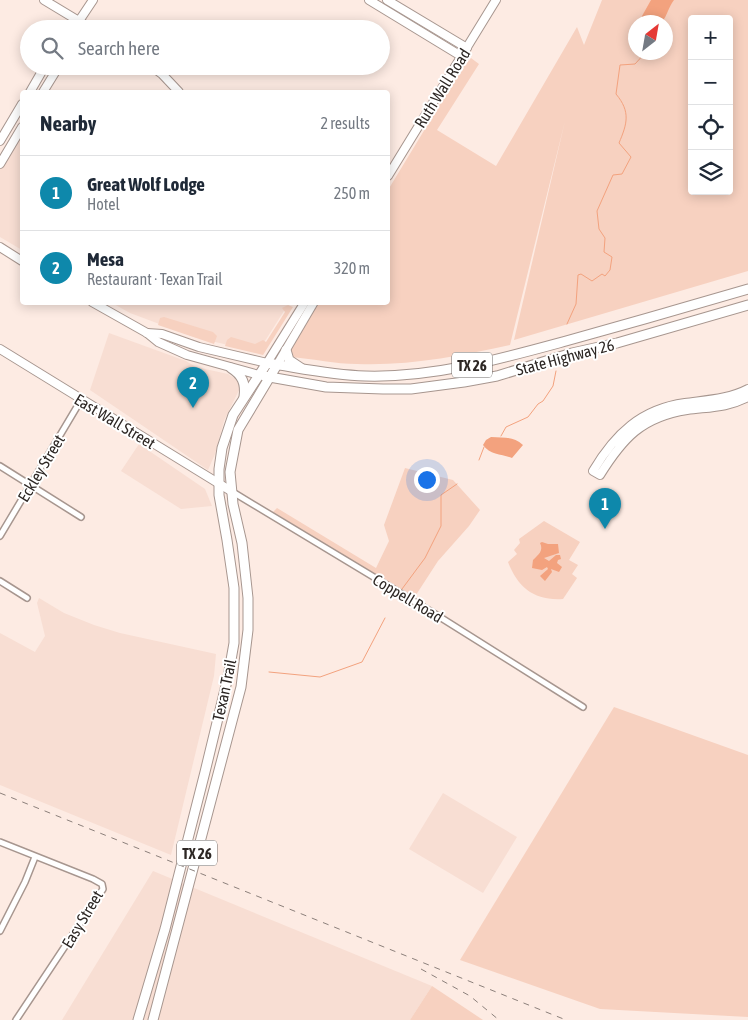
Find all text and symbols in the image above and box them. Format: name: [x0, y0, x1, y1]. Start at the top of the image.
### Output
north arrow: [628, 15, 673, 60]
map controls: [688, 15, 733, 195]
button: +: [688, 15, 733, 60]
search box: [20, 20, 390, 75]
icon: search: [38, 34, 66, 62]
text: Search here: [78, 37, 160, 59]
street label: Ruth Wall Road: [411, 45, 473, 131]
button: −: [688, 60, 733, 105]
button: locate: [688, 105, 733, 150]
text: Nearby: [40, 111, 96, 135]
text: 2 results: [320, 114, 370, 132]
button: layers: [688, 150, 733, 195]
text: Great Wolf Lodge: [87, 173, 205, 195]
text: 1: [52, 184, 60, 202]
text: 250 m: [334, 184, 370, 202]
text: Hotel: [87, 195, 120, 213]
text: Mesa: [87, 248, 124, 270]
text: 2: [52, 259, 60, 277]
text: 320 m: [334, 259, 370, 277]
text: Restaurant · Texan Trail: [87, 270, 223, 288]
street label: State Highway 26: [514, 335, 616, 380]
road number: TX 26: [452, 352, 492, 378]
pin: 2: [177, 367, 209, 408]
street label: East Wall Street: [71, 390, 159, 452]
street label: Eckley Street: [14, 431, 69, 505]
your location: [414, 467, 440, 493]
pin: 1: [589, 488, 621, 529]
street label: Coppell Road: [369, 570, 446, 627]
street label: Texan Trail: [209, 657, 239, 723]
road number: TX 26: [177, 840, 217, 866]
street label: Easy Street: [58, 887, 107, 951]

